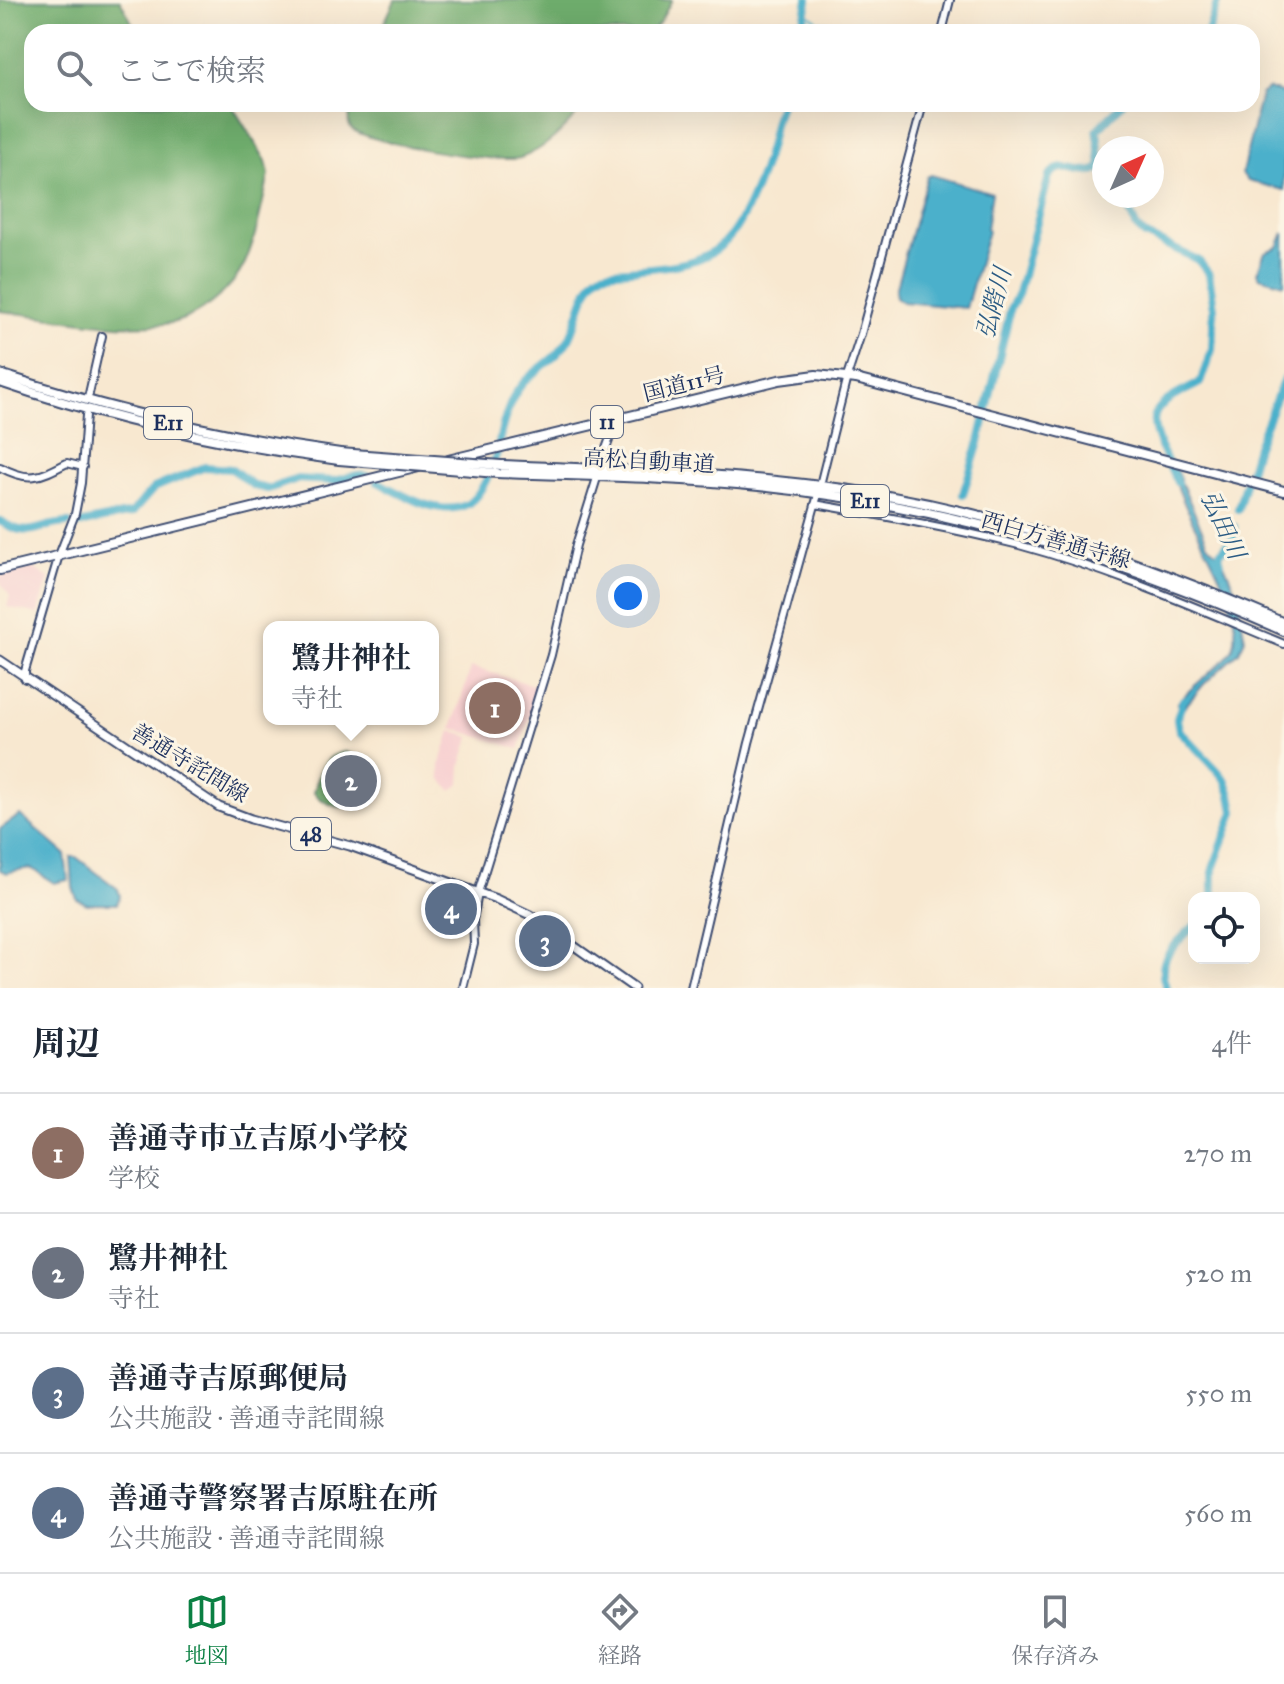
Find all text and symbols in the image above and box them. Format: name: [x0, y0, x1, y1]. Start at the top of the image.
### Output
search box: [24, 24, 1260, 112]
icon: search: [52, 46, 96, 90]
text: ここで検索: [116, 53, 266, 89]
north arrow: [1092, 136, 1164, 208]
water label: 弘階川: [970, 261, 1019, 342]
street label: 国道11号: [640, 361, 728, 407]
road number: 11: [591, 406, 623, 438]
road number: E11: [144, 407, 192, 439]
street label: 高松自動車道: [582, 444, 716, 478]
road number: E11: [841, 485, 889, 517]
water label: 弘田川: [1194, 486, 1253, 567]
street label: 西白方善通寺線: [978, 506, 1134, 574]
your location: [608, 576, 648, 616]
popup: [263, 621, 439, 725]
text: 鷺井神社: [291, 640, 411, 676]
pin: 1: [469, 678, 521, 738]
text: 寺社: [291, 682, 343, 714]
street label: 善通寺詫間線: [126, 717, 254, 809]
pin: 2: [325, 751, 377, 811]
road number: 48: [291, 818, 331, 850]
pin: 4: [425, 879, 477, 939]
map controls: [1188, 892, 1260, 964]
button: locate: [1188, 892, 1260, 964]
pin: 3: [519, 911, 571, 971]
text: 周辺: [32, 1023, 100, 1064]
text: 4件: [1212, 1027, 1252, 1059]
text: 善通寺市立吉原小学校: [108, 1120, 408, 1156]
text: 1: [53, 1137, 63, 1169]
text: 270 m: [1183, 1137, 1252, 1169]
text: 学校: [108, 1162, 160, 1194]
text: 鷺井神社: [108, 1240, 228, 1276]
text: 2: [52, 1257, 64, 1289]
text: 520 m: [1185, 1257, 1252, 1289]
text: 寺社: [108, 1282, 160, 1314]
text: 善通寺吉原郵便局: [108, 1360, 348, 1396]
text: 3: [53, 1377, 63, 1409]
text: 550 m: [1185, 1377, 1252, 1409]
text: 公共施設 · 善通寺詫間線: [108, 1402, 385, 1434]
text: 善通寺警察署吉原駐在所: [108, 1480, 438, 1516]
text: 4: [51, 1497, 65, 1529]
text: 560 m: [1184, 1497, 1252, 1529]
text: 公共施設 · 善通寺詫間線: [108, 1522, 385, 1554]
tab: 地図: [185, 1590, 229, 1669]
tab: 経路: [598, 1590, 642, 1669]
tab: 保存済み: [1011, 1590, 1099, 1669]

